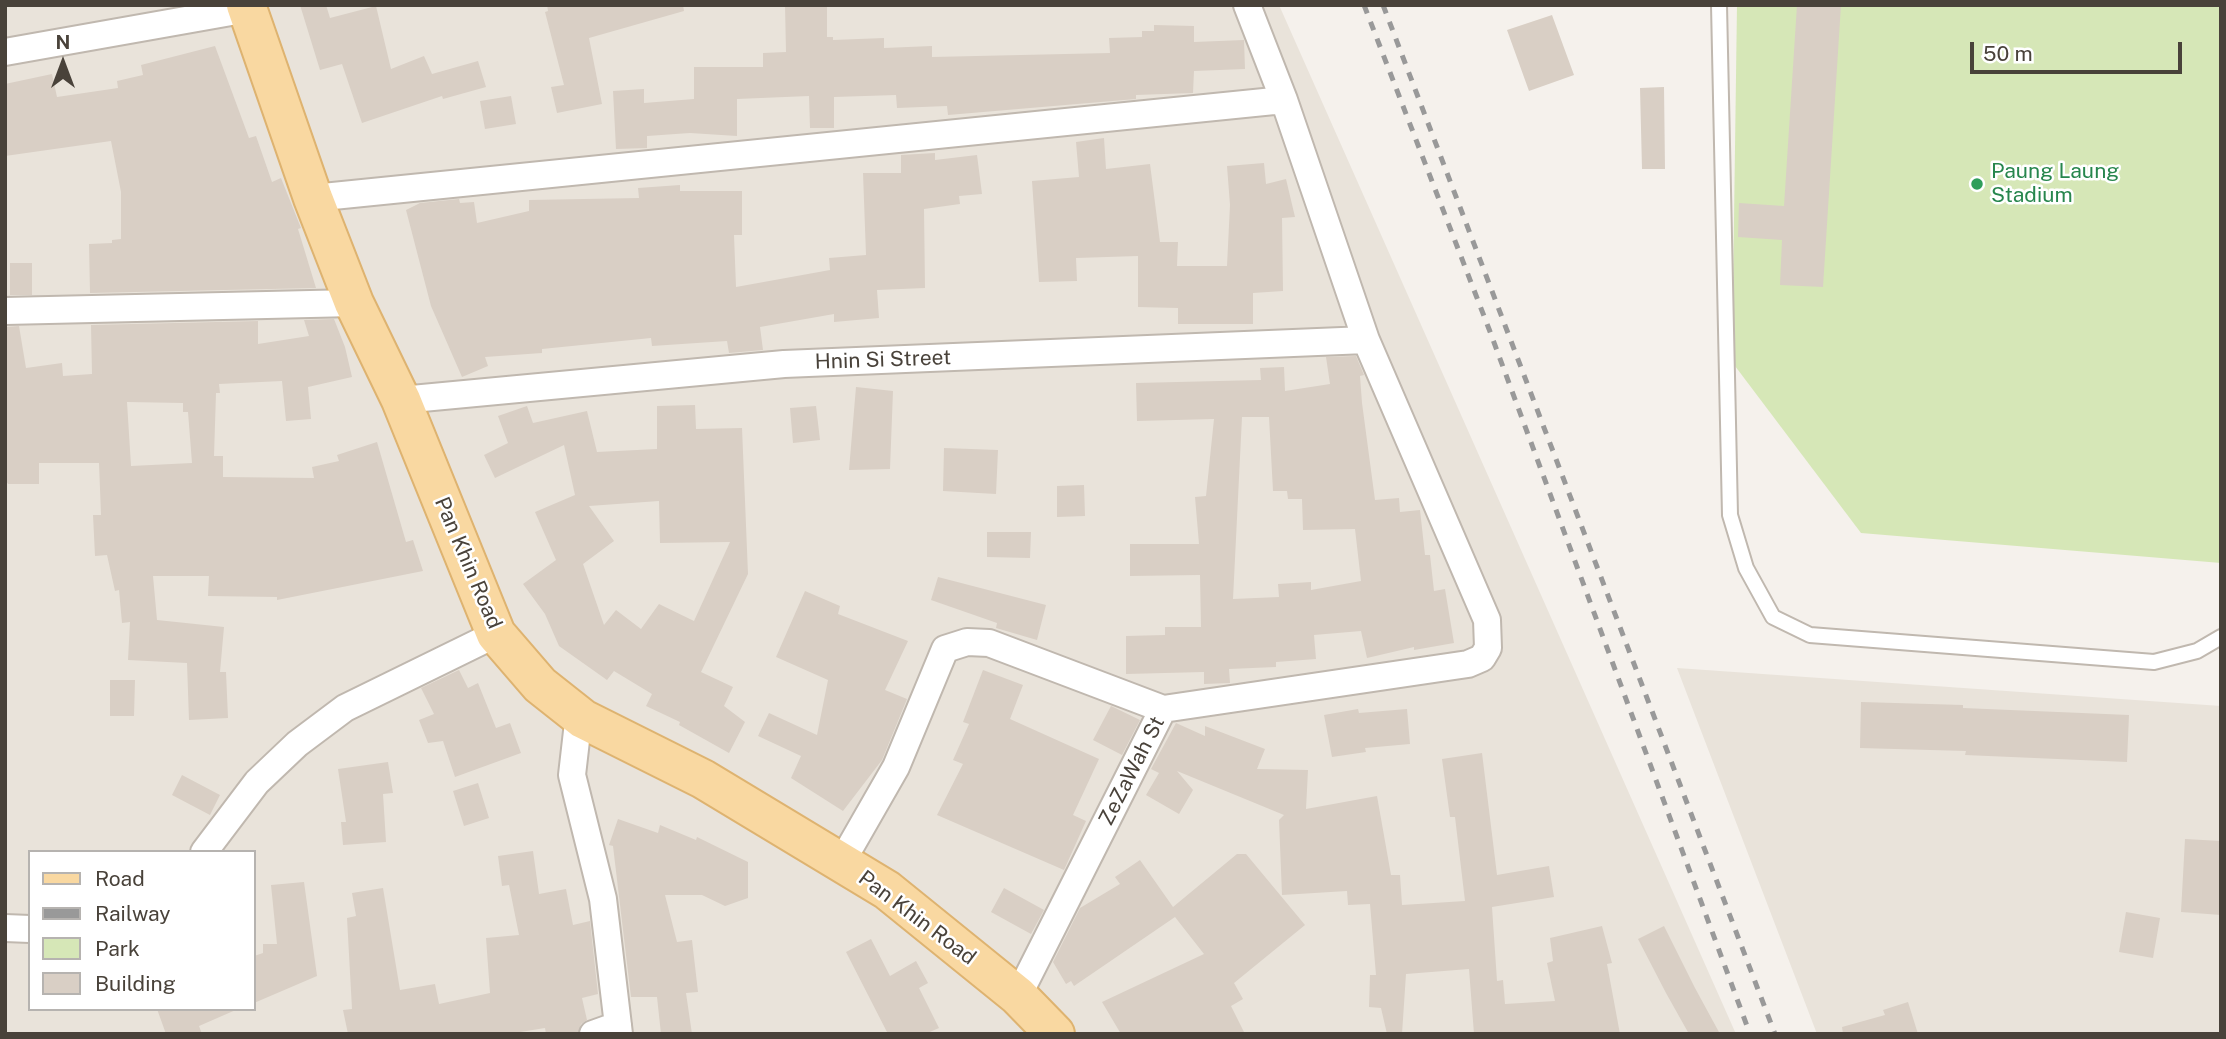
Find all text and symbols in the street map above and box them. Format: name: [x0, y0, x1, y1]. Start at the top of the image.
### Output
north arrow: [28, 28, 98, 98]
scale bar: [1974, 28, 2186, 72]
text: N: [56, 31, 70, 53]
text: 50 m: [1983, 41, 2033, 66]
place label: Paung Laung Stadium: [1991, 159, 2119, 209]
marker: Paung Laung Stadium: [1969, 176, 1985, 192]
street label: Hnin Si Street: [814, 345, 952, 375]
street label: Pan Khin Road: [429, 493, 507, 633]
street label: ZeZaWah St: [1094, 712, 1170, 830]
legend: [28, 850, 256, 1011]
text: Road: [95, 866, 145, 891]
street label: Pan Khin Road: [853, 866, 981, 970]
text: Railway: [95, 901, 171, 926]
text: Park: [95, 936, 140, 961]
text: Building: [95, 971, 176, 996]

